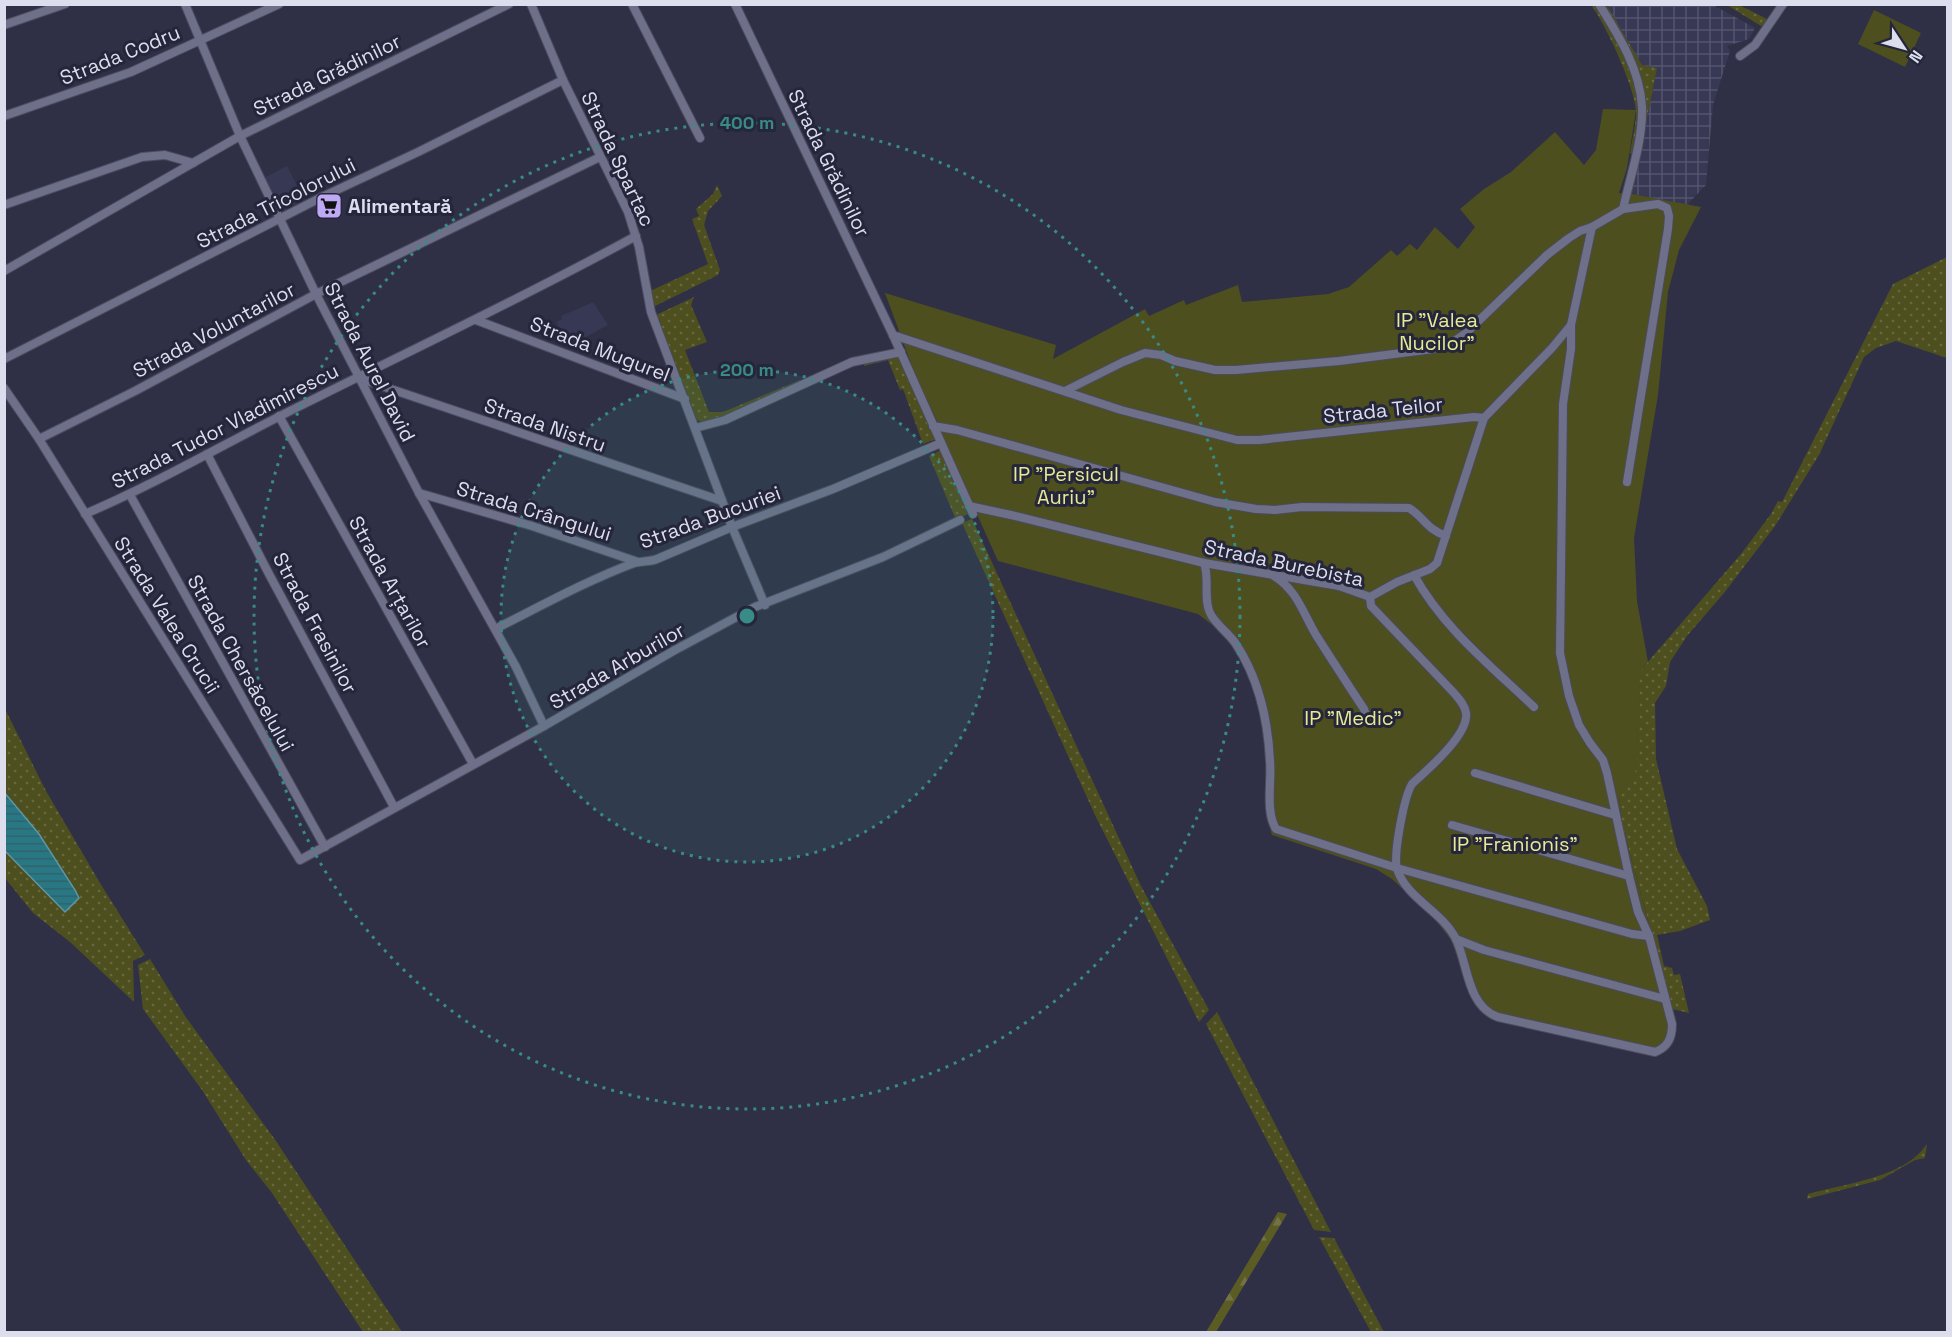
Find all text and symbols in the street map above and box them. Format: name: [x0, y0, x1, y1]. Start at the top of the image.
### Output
north arrow: [1874, 18, 1934, 78]
street label: Strada Codru: [56, 19, 184, 91]
street label: Strada Grădinilor: [249, 28, 405, 122]
text: N: [1904, 46, 1927, 67]
street label: Strada Grădinilor: [782, 85, 876, 241]
street label: Strada Spartac: [575, 87, 661, 231]
text: 400 m: [720, 111, 774, 134]
street label: Strada Tricolorului: [192, 152, 360, 254]
supermarket icon: Alimentară: [314, 191, 344, 221]
place label: Alimentară: [348, 193, 452, 219]
street label: Strada Voluntarilor: [128, 276, 300, 384]
street label: Strada Aurel David: [319, 278, 421, 446]
park label: IP "Valea Nucilor": [1396, 307, 1478, 356]
street label: Strada Mugurel: [526, 310, 674, 388]
street label: Strada Tudor Vladimirescu: [107, 357, 343, 495]
text: 200 m: [720, 358, 774, 381]
street label: Strada Teilor: [1322, 391, 1444, 429]
street label: Strada Nistru: [481, 392, 609, 458]
park label: IP "Persicul Auriu": [1013, 461, 1119, 510]
street label: Strada Crângului: [454, 475, 614, 547]
street label: Strada Bucuriei: [636, 479, 784, 555]
street label: Strada Arțarilor: [343, 511, 437, 653]
street label: Strada Valea Crucii: [108, 532, 226, 698]
street label: Strada Burebista: [1202, 533, 1366, 593]
street label: Strada Frasinilor: [267, 548, 363, 698]
street label: Strada Chersăcelului: [182, 570, 300, 756]
centre of rings: [737, 606, 757, 626]
street label: Strada Arburilor: [545, 617, 689, 715]
park label: IP "Medic": [1304, 705, 1402, 731]
park label: IP "Franionis": [1452, 831, 1578, 857]

